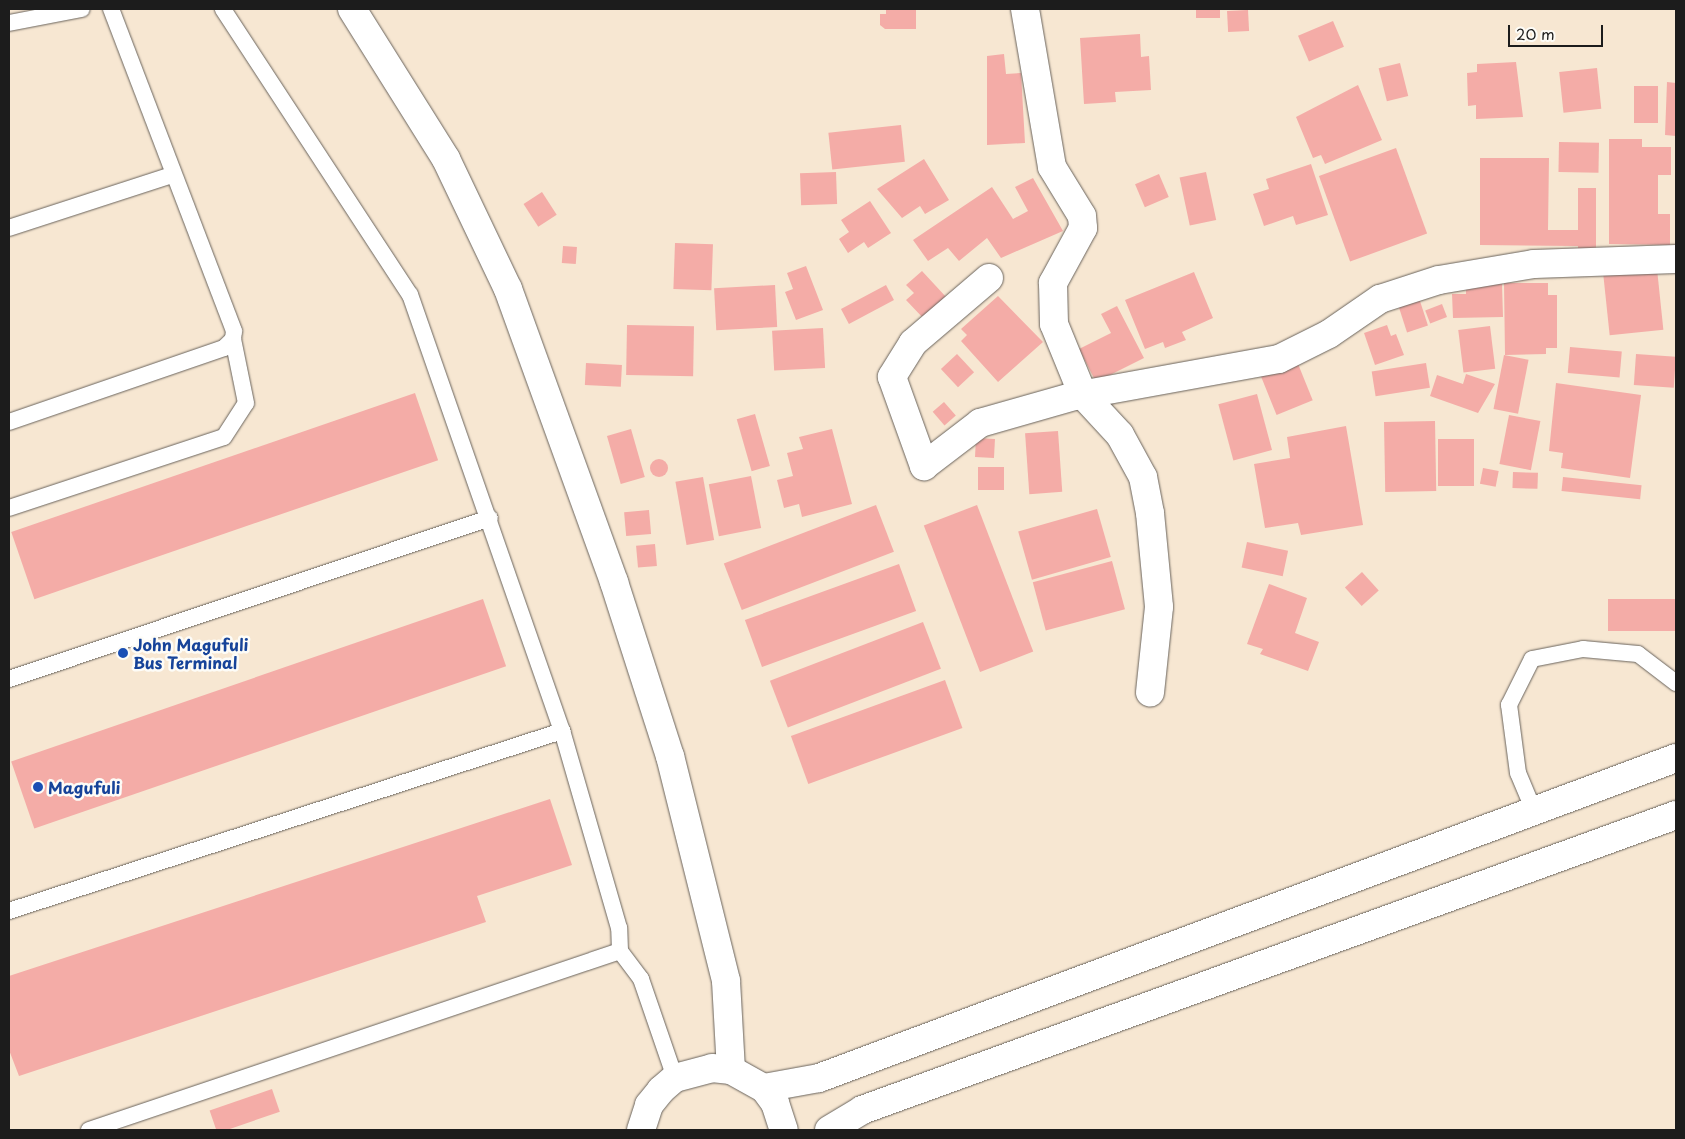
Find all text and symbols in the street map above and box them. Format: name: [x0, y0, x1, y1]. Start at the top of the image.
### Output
scale bar: [1510, 15, 1605, 47]
text: 20 m: [1516, 22, 1555, 45]
place label: John Magufuli Bus Terminal: [133, 634, 249, 672]
marker: John Magufuli Bus Terminal: [117, 647, 129, 659]
place label: Magufuli: [48, 777, 120, 797]
marker: Magufuli: [32, 781, 44, 793]

